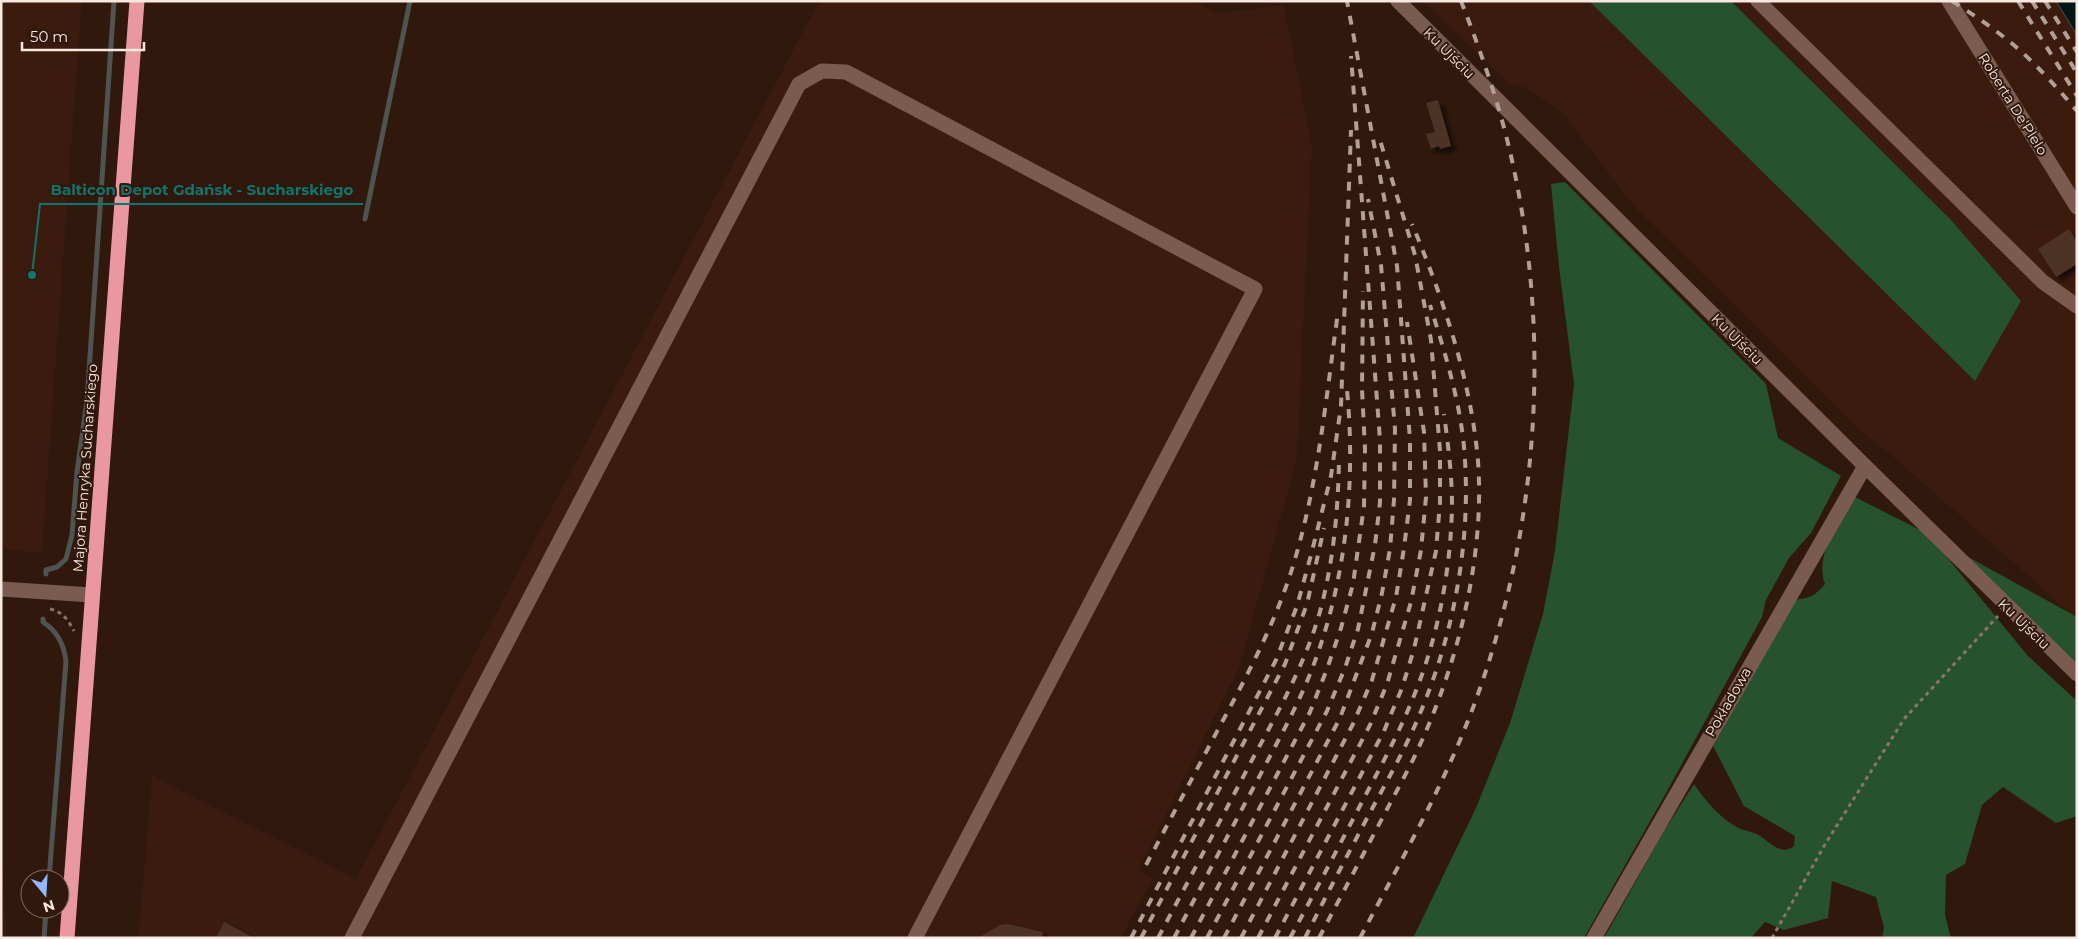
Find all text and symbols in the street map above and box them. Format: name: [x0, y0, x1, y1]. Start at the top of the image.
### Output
scale bar: [22, 20, 145, 52]
street label: Ku Ujściu: [1420, 24, 1478, 82]
text: 50 m: [30, 27, 68, 46]
street label: Roberta De'Plelo: [1974, 49, 2052, 159]
callout: Balticon Depot Gdańsk - Sucharskiego: [40, 174, 363, 204]
text: Balticon Depot Gdańsk - Sucharskiego: [51, 180, 354, 199]
street label: Ku Ujściu: [1708, 310, 1766, 368]
street label: Majora Henryka Sucharskiego: [69, 363, 101, 573]
street label: Ku Ujściu: [1994, 595, 2054, 653]
street label: Pokładowa: [1701, 664, 1755, 740]
north arrow: [20, 869, 70, 919]
text: N: [41, 896, 57, 917]

